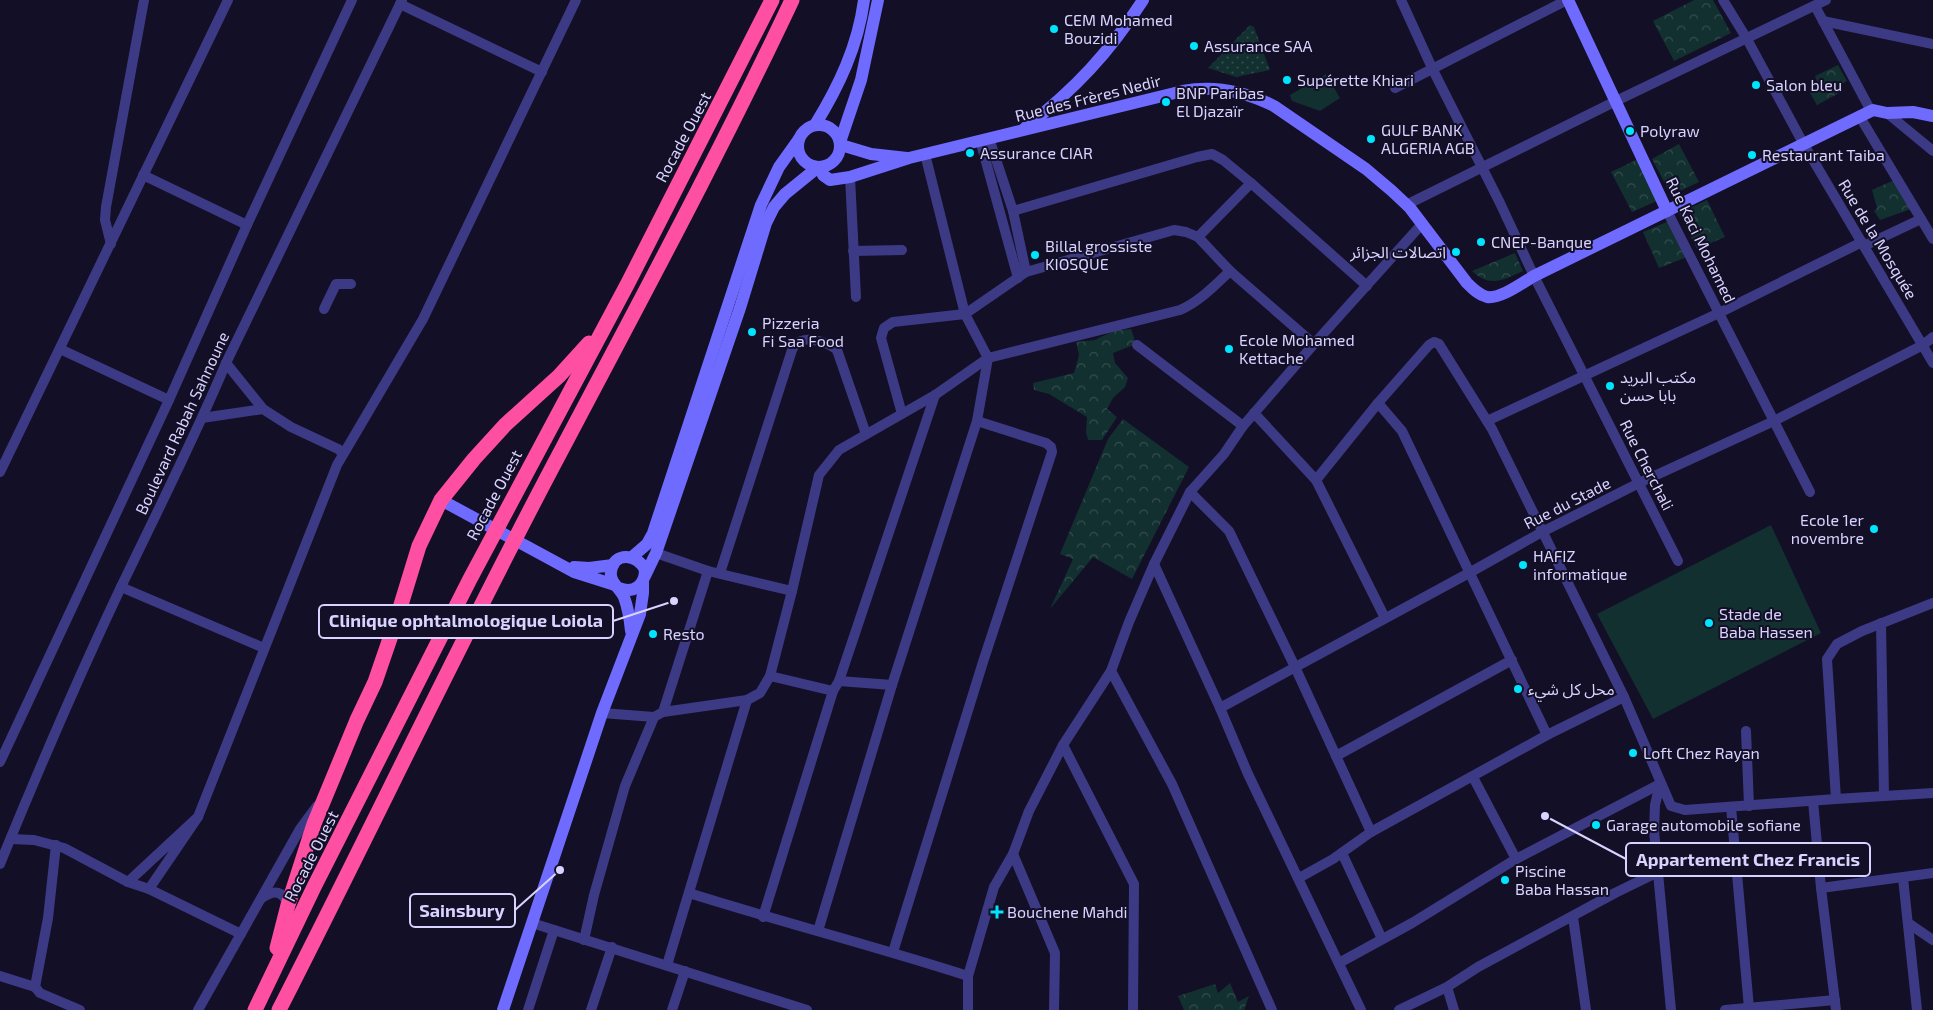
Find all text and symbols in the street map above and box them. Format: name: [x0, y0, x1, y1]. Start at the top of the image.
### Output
place label: CEM Mohamed Bouzidi: [1064, 10, 1173, 47]
marker: CEM Mohamed Bouzidi: [1048, 23, 1060, 35]
place label: Assurance SAA: [1204, 36, 1313, 55]
marker: Assurance SAA: [1188, 40, 1200, 52]
street label: Rue des Frères Nedir: [1013, 70, 1163, 125]
place label: Supérette Khiari: [1297, 70, 1414, 89]
marker: Supérette Khiari: [1281, 74, 1293, 86]
place label: Salon bleu: [1766, 75, 1842, 94]
marker: Salon bleu: [1750, 79, 1762, 91]
place label: BNP Paribas El Djazaïr: [1176, 83, 1265, 121]
street label: Rocade Ouest: [651, 88, 714, 185]
marker: BNP Paribas El Djazaïr: [1160, 96, 1172, 108]
place label: GULF BANK ALGERIA AGB: [1381, 120, 1475, 157]
place label: Polyraw: [1640, 121, 1700, 140]
marker: Polyraw: [1624, 125, 1636, 137]
marker: GULF BANK ALGERIA AGB: [1365, 133, 1377, 145]
place label: Assurance CIAR: [980, 143, 1093, 162]
place label: Restaurant Taiba: [1762, 145, 1885, 164]
marker: Assurance CIAR: [964, 147, 976, 159]
marker: Restaurant Taiba: [1746, 149, 1758, 161]
street label: Rue Kaci Mohamed: [1663, 174, 1740, 306]
street label: Rue de la Mosquée: [1835, 175, 1922, 302]
place label: CNEP-Banque: [1491, 232, 1592, 251]
place label: Billal grossiste KIOSQUE: [1045, 236, 1152, 274]
marker: CNEP-Banque: [1475, 236, 1487, 248]
place label: اتصالات الجزائر: [1349, 242, 1446, 262]
marker: اتصالات الجزائر: [1450, 246, 1462, 258]
marker: Billal grossiste KIOSQUE: [1029, 249, 1041, 261]
place label: Pizzeria Fi Saa Food: [762, 313, 844, 350]
marker: Pizzeria Fi Saa Food: [746, 326, 758, 338]
street label: Boulevard Rabah Sahnoune: [131, 328, 232, 517]
place label: Ecole Mohamed Kettache: [1239, 330, 1355, 367]
marker: Ecole Mohamed Kettache: [1223, 343, 1235, 355]
place label: مكتب البريد بابا حسن: [1620, 367, 1696, 405]
marker: مكتب البريد بابا حسن: [1604, 380, 1616, 392]
street label: Rue Cherchali: [1617, 416, 1678, 513]
street label: Rocade Ouest: [462, 446, 525, 543]
street label: Rue du Stade: [1520, 473, 1613, 532]
place label: Ecole 1er novembre: [1791, 510, 1865, 547]
marker: Ecole 1er novembre: [1868, 523, 1880, 535]
place label: HAFIZ informatique: [1533, 546, 1627, 583]
marker: HAFIZ informatique: [1517, 559, 1529, 571]
place label: Stade de Baba Hassen: [1719, 604, 1813, 641]
callout: Clinique ophtalmologique Loiola: [319, 605, 613, 638]
text: Clinique ophtalmologique Loiola: [329, 609, 603, 631]
marker: Stade de Baba Hassen: [1703, 617, 1715, 629]
place label: Resto: [663, 624, 705, 643]
marker: Resto: [647, 628, 659, 640]
place label: محل كل شيء: [1528, 679, 1615, 702]
marker: محل كل شيء: [1512, 683, 1524, 695]
place label: Loft Chez Rayan: [1643, 743, 1760, 762]
marker: Loft Chez Rayan: [1627, 747, 1639, 759]
street label: Rocade Ouest: [280, 807, 342, 904]
place label: Garage automobile sofiane: [1606, 815, 1801, 834]
marker: Garage automobile sofiane: [1590, 819, 1602, 831]
callout: Appartement Chez Francis: [1626, 843, 1870, 876]
text: Appartement Chez Francis: [1636, 848, 1860, 870]
place label: Piscine Baba Hassan: [1515, 861, 1609, 898]
marker: Piscine Baba Hassan: [1499, 874, 1511, 886]
callout: Sainsbury: [410, 894, 515, 927]
text: Sainsbury: [419, 899, 506, 921]
place label: Bouchene Mahdi: [1007, 902, 1128, 921]
marker: Bouchene Mahdi: [991, 906, 1003, 918]

